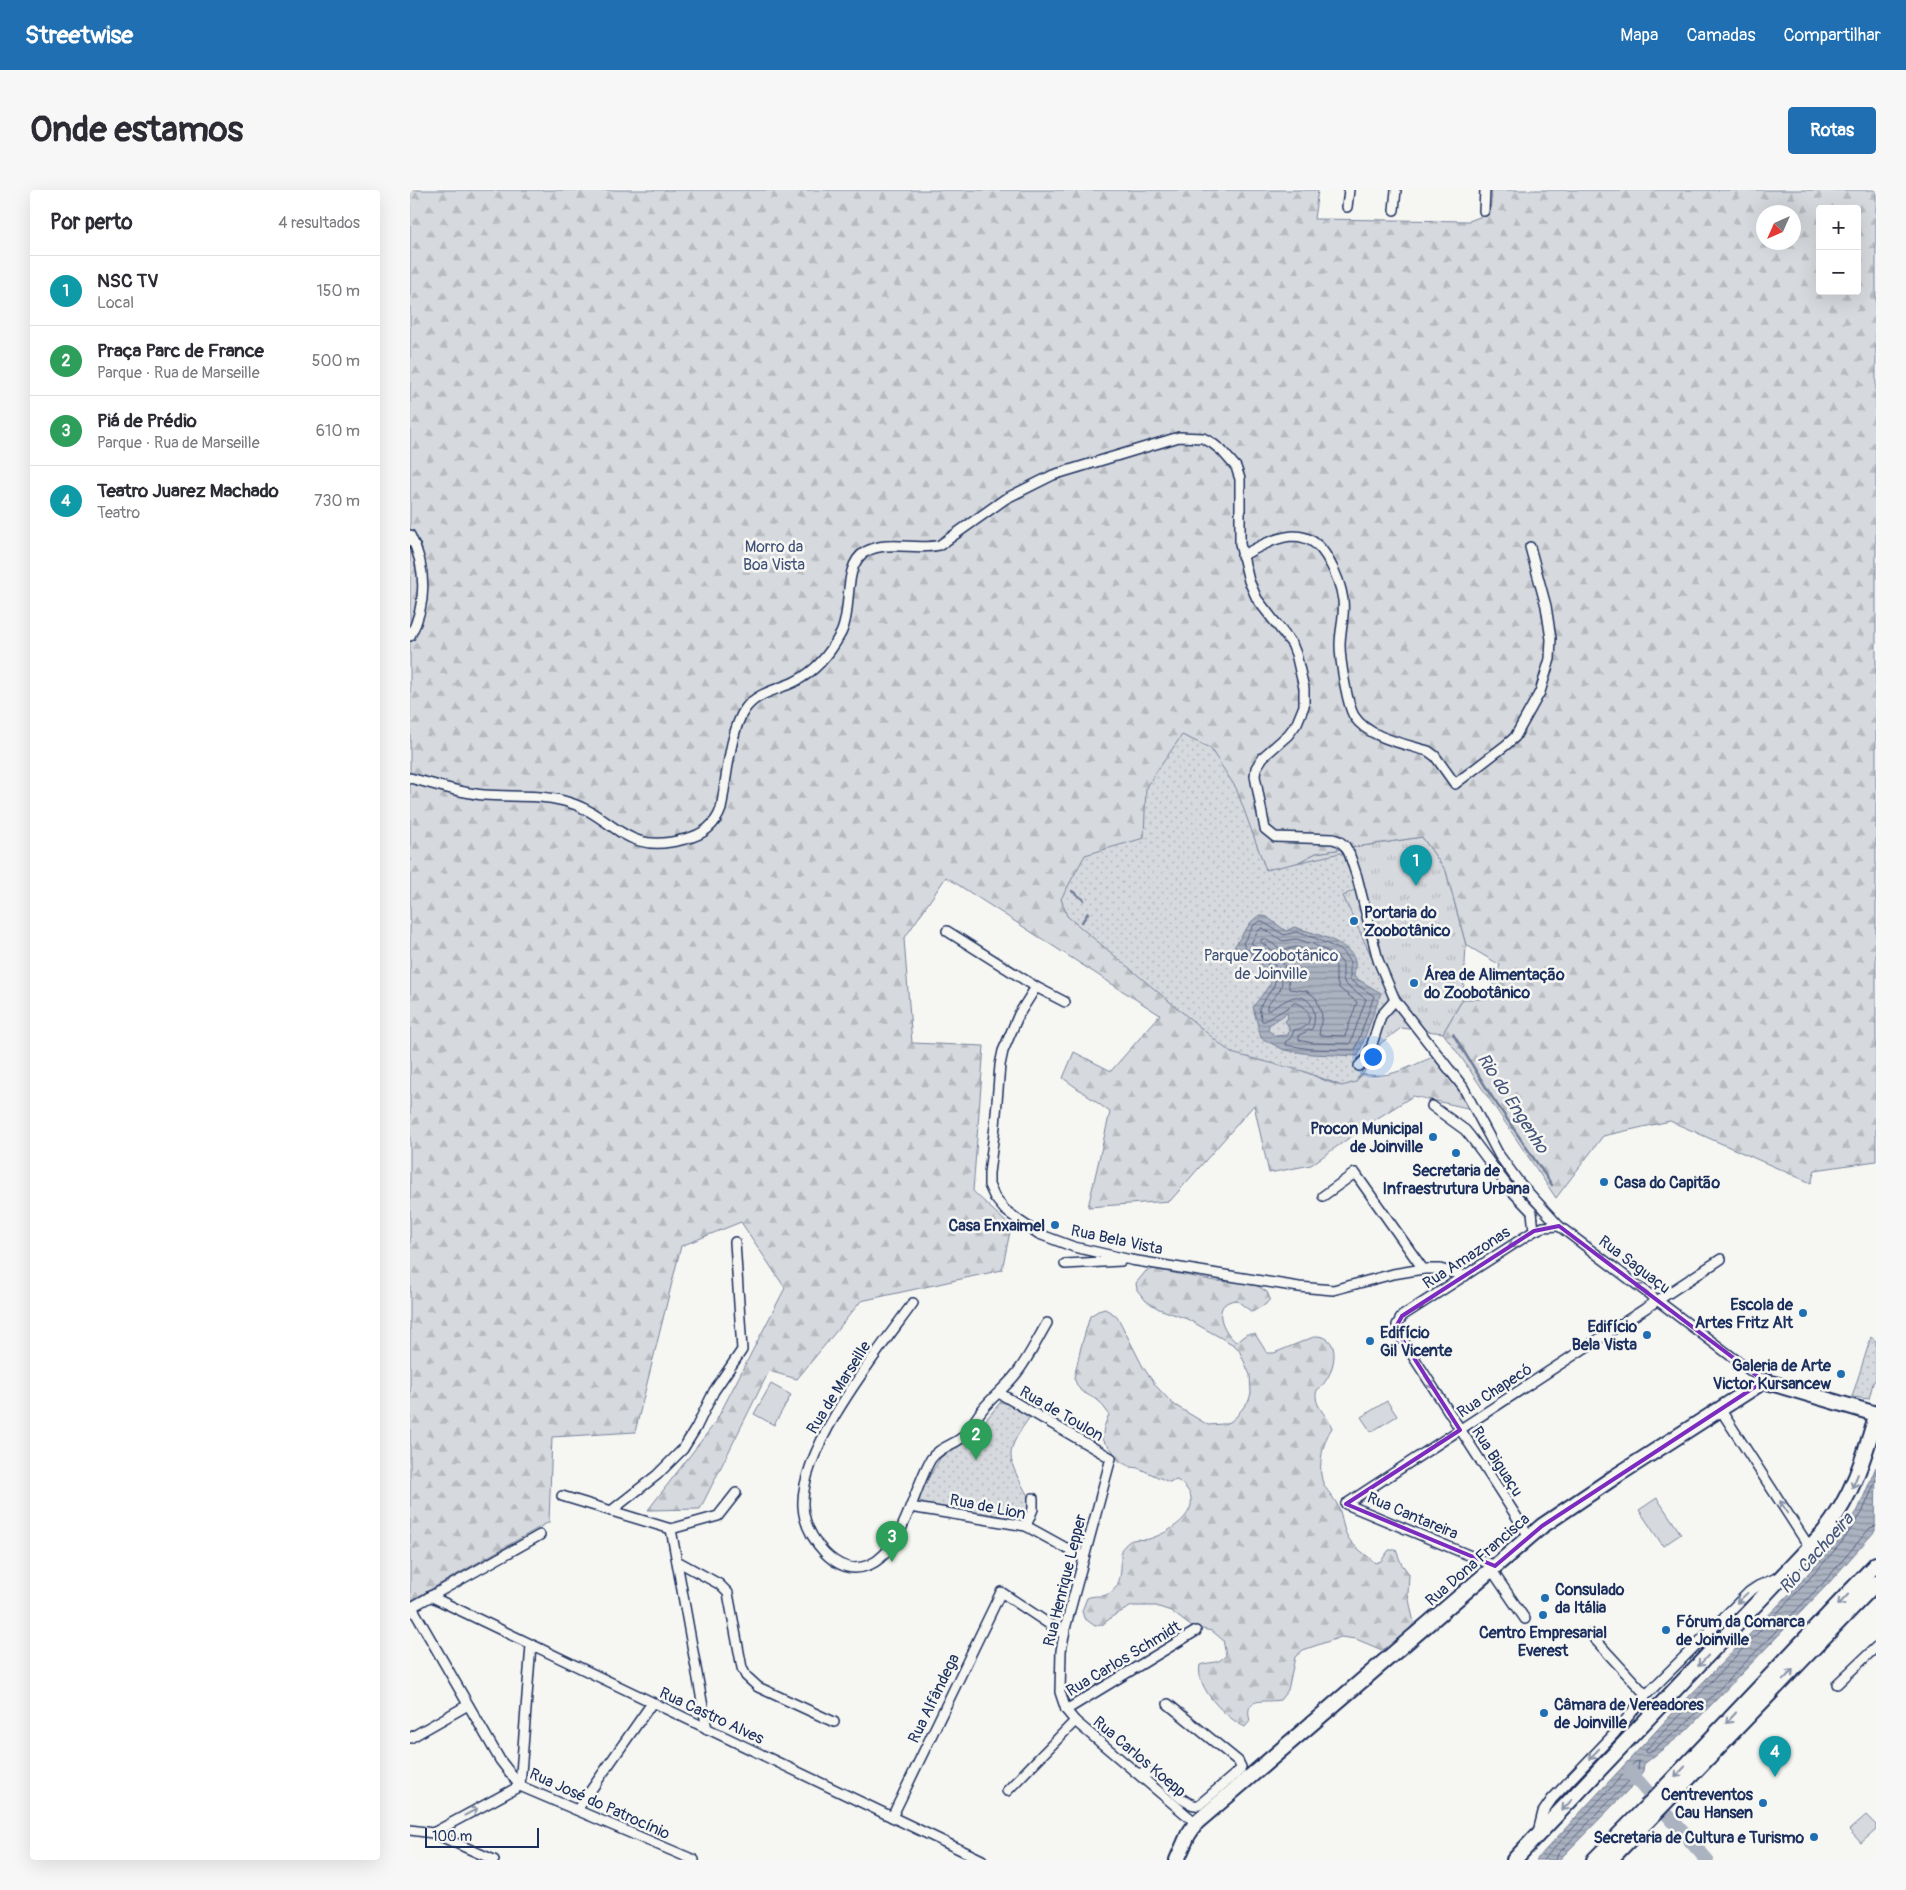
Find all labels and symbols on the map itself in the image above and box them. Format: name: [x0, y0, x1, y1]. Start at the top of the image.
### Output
north arrow: [1756, 205, 1801, 250]
park label: Morro da Boa Vista: [743, 537, 805, 575]
pin: 1: [1400, 845, 1432, 886]
place label: Portaria do Zoobotânico: [1364, 903, 1451, 941]
marker: Portaria do Zoobotânico: [1348, 915, 1360, 927]
park label: Parque Zoobotânico de Joinville: [1204, 946, 1339, 984]
place label: Área de Alimentação do Zoobotânico: [1424, 964, 1565, 1003]
marker: Área de Alimentação do Zoobotânico: [1408, 977, 1420, 989]
your location: [1360, 1044, 1386, 1070]
water label: Rio do Engenho: [1472, 1049, 1554, 1159]
place label: Procon Municipal de Joinville: [1310, 1119, 1424, 1157]
marker: Procon Municipal de Joinville: [1427, 1131, 1439, 1143]
marker: Secretaria de Infraestrutura Urbana: [1450, 1147, 1462, 1159]
place label: Secretaria de Infraestrutura Urbana: [1382, 1161, 1530, 1199]
place label: Casa do Capitão: [1614, 1173, 1720, 1193]
marker: Casa do Capitão: [1598, 1176, 1610, 1188]
place label: Casa Enxaimel: [948, 1216, 1045, 1236]
marker: Casa Enxaimel: [1049, 1219, 1061, 1231]
street label: Rua Bela Vista: [1069, 1220, 1165, 1259]
street label: Rua Amazonas: [1419, 1222, 1514, 1294]
street label: Rua Saguaçu: [1594, 1231, 1674, 1298]
one-way arrow: [1508, 1239, 1522, 1249]
one-way arrow: [1636, 1283, 1649, 1294]
place label: Escola de Artes Fritz Alt: [1695, 1295, 1794, 1333]
marker: Escola de Artes Fritz Alt: [1797, 1307, 1809, 1319]
place label: Edifício Bela Vista: [1572, 1317, 1638, 1355]
place label: Edifício Gil Vicente: [1380, 1323, 1453, 1361]
marker: Edifício Bela Vista: [1641, 1329, 1653, 1341]
marker: Edifício Gil Vicente: [1364, 1335, 1376, 1347]
street label: Rua de Marseille: [802, 1337, 875, 1438]
place label: Galeria de Arte Victor Kursancew: [1713, 1356, 1832, 1394]
street label: Rua Chapecó: [1453, 1359, 1536, 1422]
marker: Galeria de Arte Victor Kursancew: [1835, 1368, 1847, 1380]
one-way arrow: [1425, 1374, 1435, 1388]
street label: Rua de Toulon: [1016, 1382, 1107, 1446]
pin: 2: [960, 1419, 992, 1460]
street label: Rua Biguaçu: [1467, 1423, 1527, 1501]
one-way arrow: [1850, 1473, 1860, 1488]
street label: Rua Cantareira: [1364, 1488, 1461, 1544]
street label: Rua de Lion: [948, 1490, 1027, 1524]
one-way arrow: [1779, 1500, 1789, 1514]
water label: Rio Cachoeira: [1774, 1507, 1860, 1598]
street label: Rua Dona Francisca: [1421, 1509, 1534, 1611]
street label: Rua Henrique Lepper: [1039, 1512, 1091, 1648]
pin: 3: [876, 1521, 908, 1562]
place label: Consulado da Itália: [1555, 1580, 1625, 1618]
marker: Consulado da Itália: [1539, 1592, 1551, 1604]
one-way arrow: [1736, 1592, 1749, 1604]
one-way arrow: [1837, 1594, 1849, 1606]
marker: Centro Empresarial Everest: [1537, 1609, 1549, 1621]
place label: Fórum da Comarca de Joinville: [1676, 1612, 1806, 1650]
street label: Rua Carlos Schmidt: [1062, 1616, 1185, 1701]
place label: Centro Empresarial Everest: [1479, 1623, 1607, 1661]
marker: Fórum da Comarca de Joinville: [1660, 1624, 1672, 1636]
street label: Rua Alfândega: [904, 1651, 964, 1746]
one-way arrow: [1697, 1655, 1709, 1668]
one-way arrow: [1782, 1669, 1794, 1682]
street label: Rua Castro Alves: [656, 1683, 767, 1749]
place label: Câmara de Vereadores de Joinville: [1554, 1695, 1705, 1733]
marker: Câmara de Vereadores de Joinville: [1538, 1707, 1550, 1719]
street label: Rua Carlos Koepp: [1089, 1712, 1190, 1802]
one-way arrow: [1725, 1712, 1737, 1724]
pin: 4: [1759, 1736, 1791, 1777]
one-way arrow: [1589, 1748, 1601, 1760]
street label: Rua José do Patrocínio: [526, 1764, 673, 1844]
one-way arrow: [1674, 1765, 1686, 1778]
place label: Centreventos Cau Hansen: [1661, 1785, 1754, 1823]
marker: Centreventos Cau Hansen: [1757, 1797, 1769, 1809]
one-way arrow: [1561, 1798, 1573, 1811]
one-way arrow: [463, 1807, 478, 1817]
scale bar: [425, 1825, 539, 1848]
place label: Secretaria de Cultura e Turismo: [1593, 1828, 1804, 1848]
marker: Secretaria de Cultura e Turismo: [1808, 1831, 1820, 1843]

